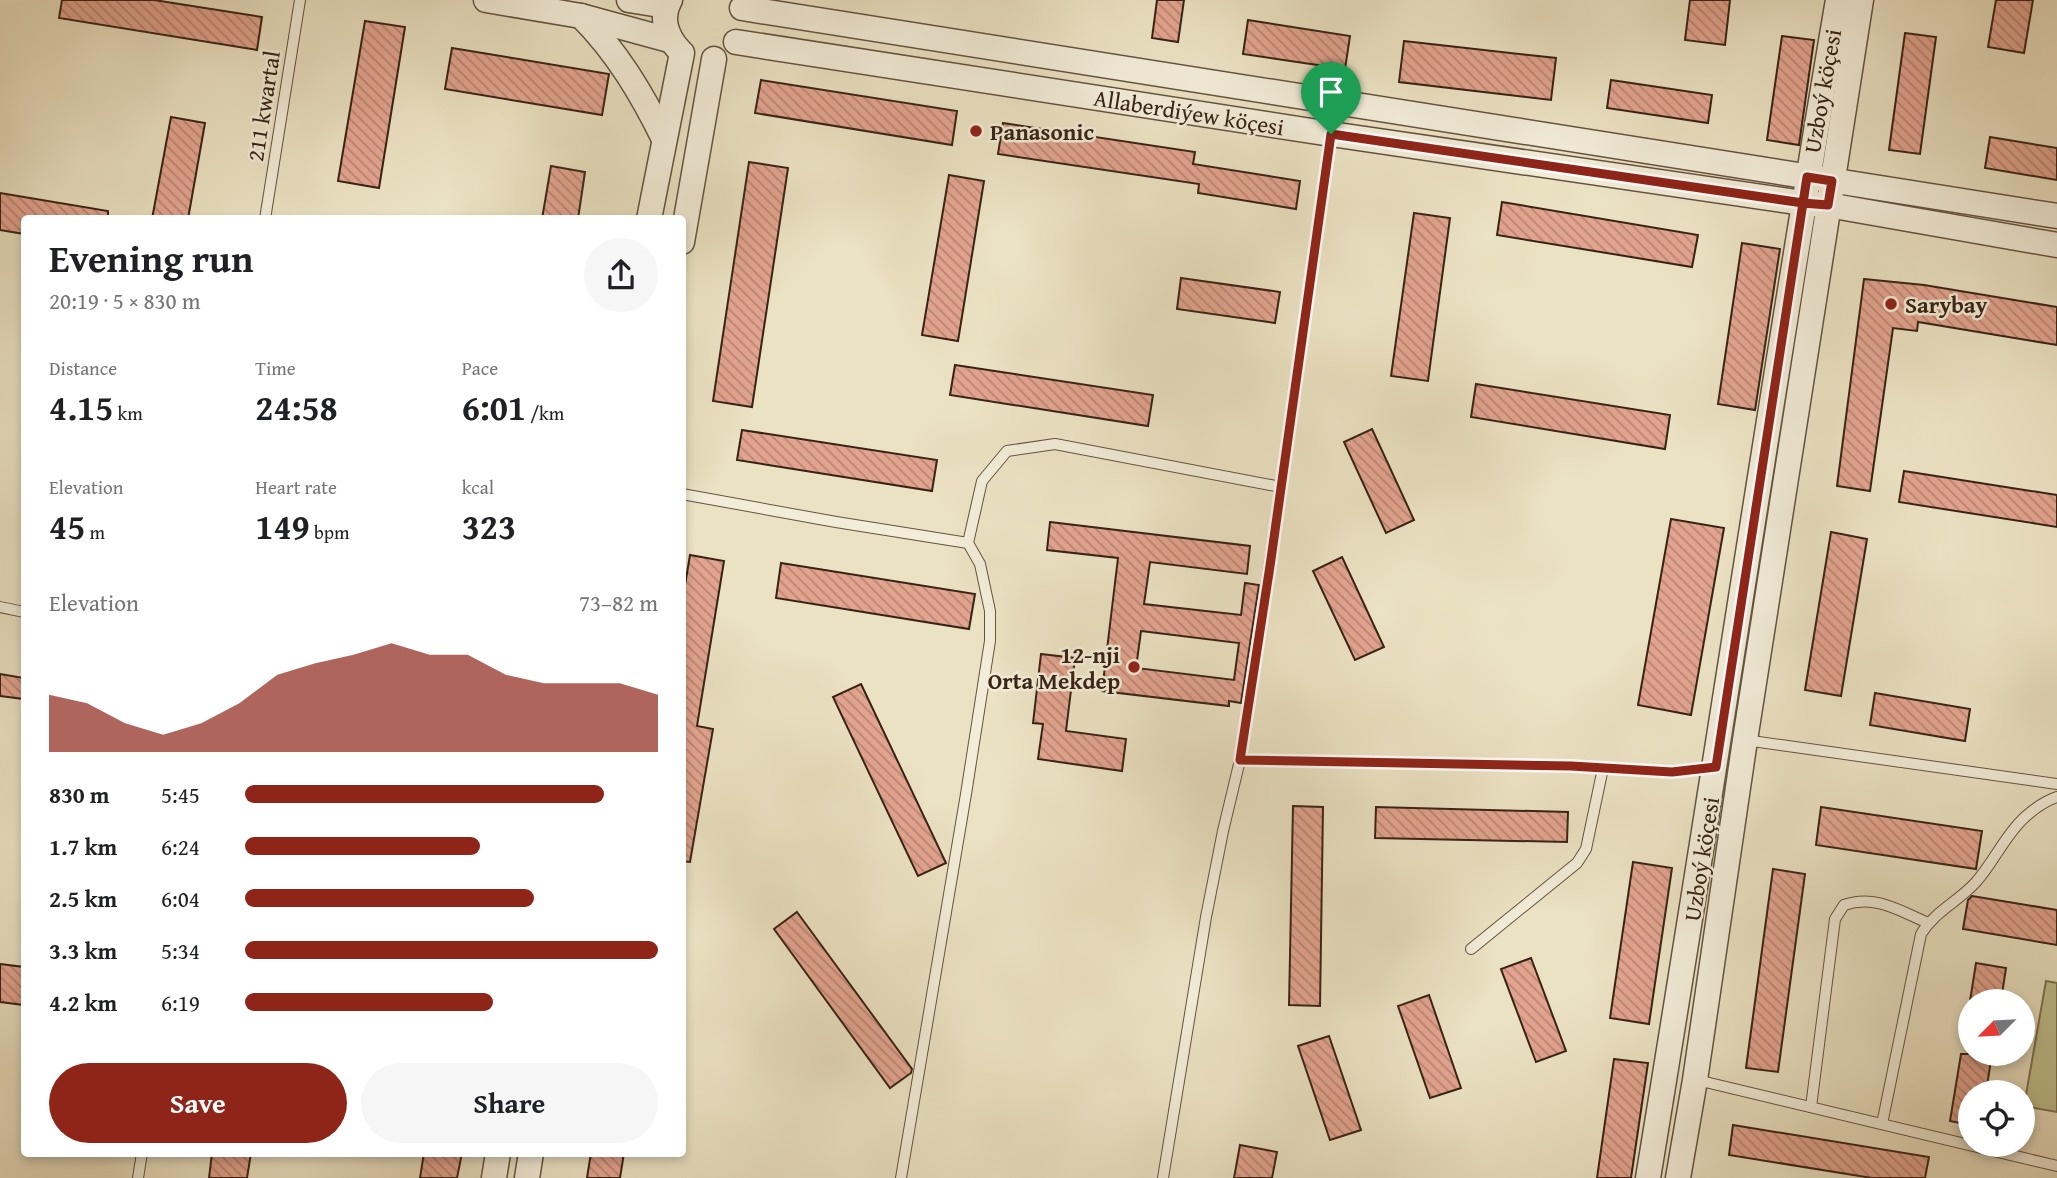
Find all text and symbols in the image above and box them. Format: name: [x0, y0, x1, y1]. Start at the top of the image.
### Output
street label: Uzboý köçesi: [1795, 26, 1849, 156]
street label: 211 kwartal: [238, 48, 288, 164]
pin: [1301, 62, 1361, 134]
icon: arrive: [1312, 73, 1350, 111]
street label: Allaberdiýew köçesi: [1092, 81, 1286, 143]
place label: Panasonic: [990, 115, 1094, 148]
marker: Panasonic: [968, 123, 984, 139]
text: Evening run: [49, 230, 253, 286]
button: share: [584, 238, 658, 312]
text: 20:19 · 5 × 830 m: [49, 284, 201, 317]
place label: Sarybay: [1905, 288, 1988, 321]
marker: Sarybay: [1883, 296, 1899, 312]
text: Distance: [49, 354, 117, 382]
text: Time: [255, 354, 296, 382]
text: Pace: [462, 354, 498, 382]
text: 4.15: [49, 382, 113, 433]
text: 24:58: [255, 382, 338, 433]
text: 6:01: [462, 382, 526, 433]
text: km: [113, 399, 143, 427]
text: /km: [526, 399, 564, 427]
text: Elevation: [49, 473, 123, 501]
text: Heart rate: [255, 473, 337, 501]
text: kcal: [462, 473, 494, 501]
text: 45: [49, 501, 85, 552]
text: 149: [255, 501, 310, 552]
text: 323: [462, 501, 516, 552]
text: m: [85, 518, 105, 546]
text: bpm: [310, 518, 350, 546]
text: Elevation: [49, 586, 139, 619]
text: 73–82 m: [579, 586, 658, 619]
place label: 12-nji Orta Mekdep: [988, 638, 1120, 697]
marker: 12-nji Orta Mekdep: [1126, 659, 1142, 675]
text: 830 m: [49, 778, 110, 811]
text: 5:45: [161, 778, 200, 811]
street label: Uzboý köçesi: [1675, 795, 1727, 923]
text: 1.7 km: [49, 830, 117, 863]
text: 6:24: [161, 830, 200, 863]
text: 2.5 km: [49, 882, 117, 915]
text: 6:04: [161, 882, 200, 915]
text: 3.3 km: [49, 934, 117, 967]
text: 5:34: [161, 934, 200, 967]
text: 4.2 km: [49, 986, 117, 1019]
text: 6:19: [161, 986, 200, 1019]
north arrow: [1958, 989, 2035, 1066]
map controls: [1958, 989, 2035, 1157]
button: Save: [49, 1063, 347, 1143]
button: Share: [361, 1063, 658, 1143]
button: locate: [1958, 1080, 2035, 1157]

